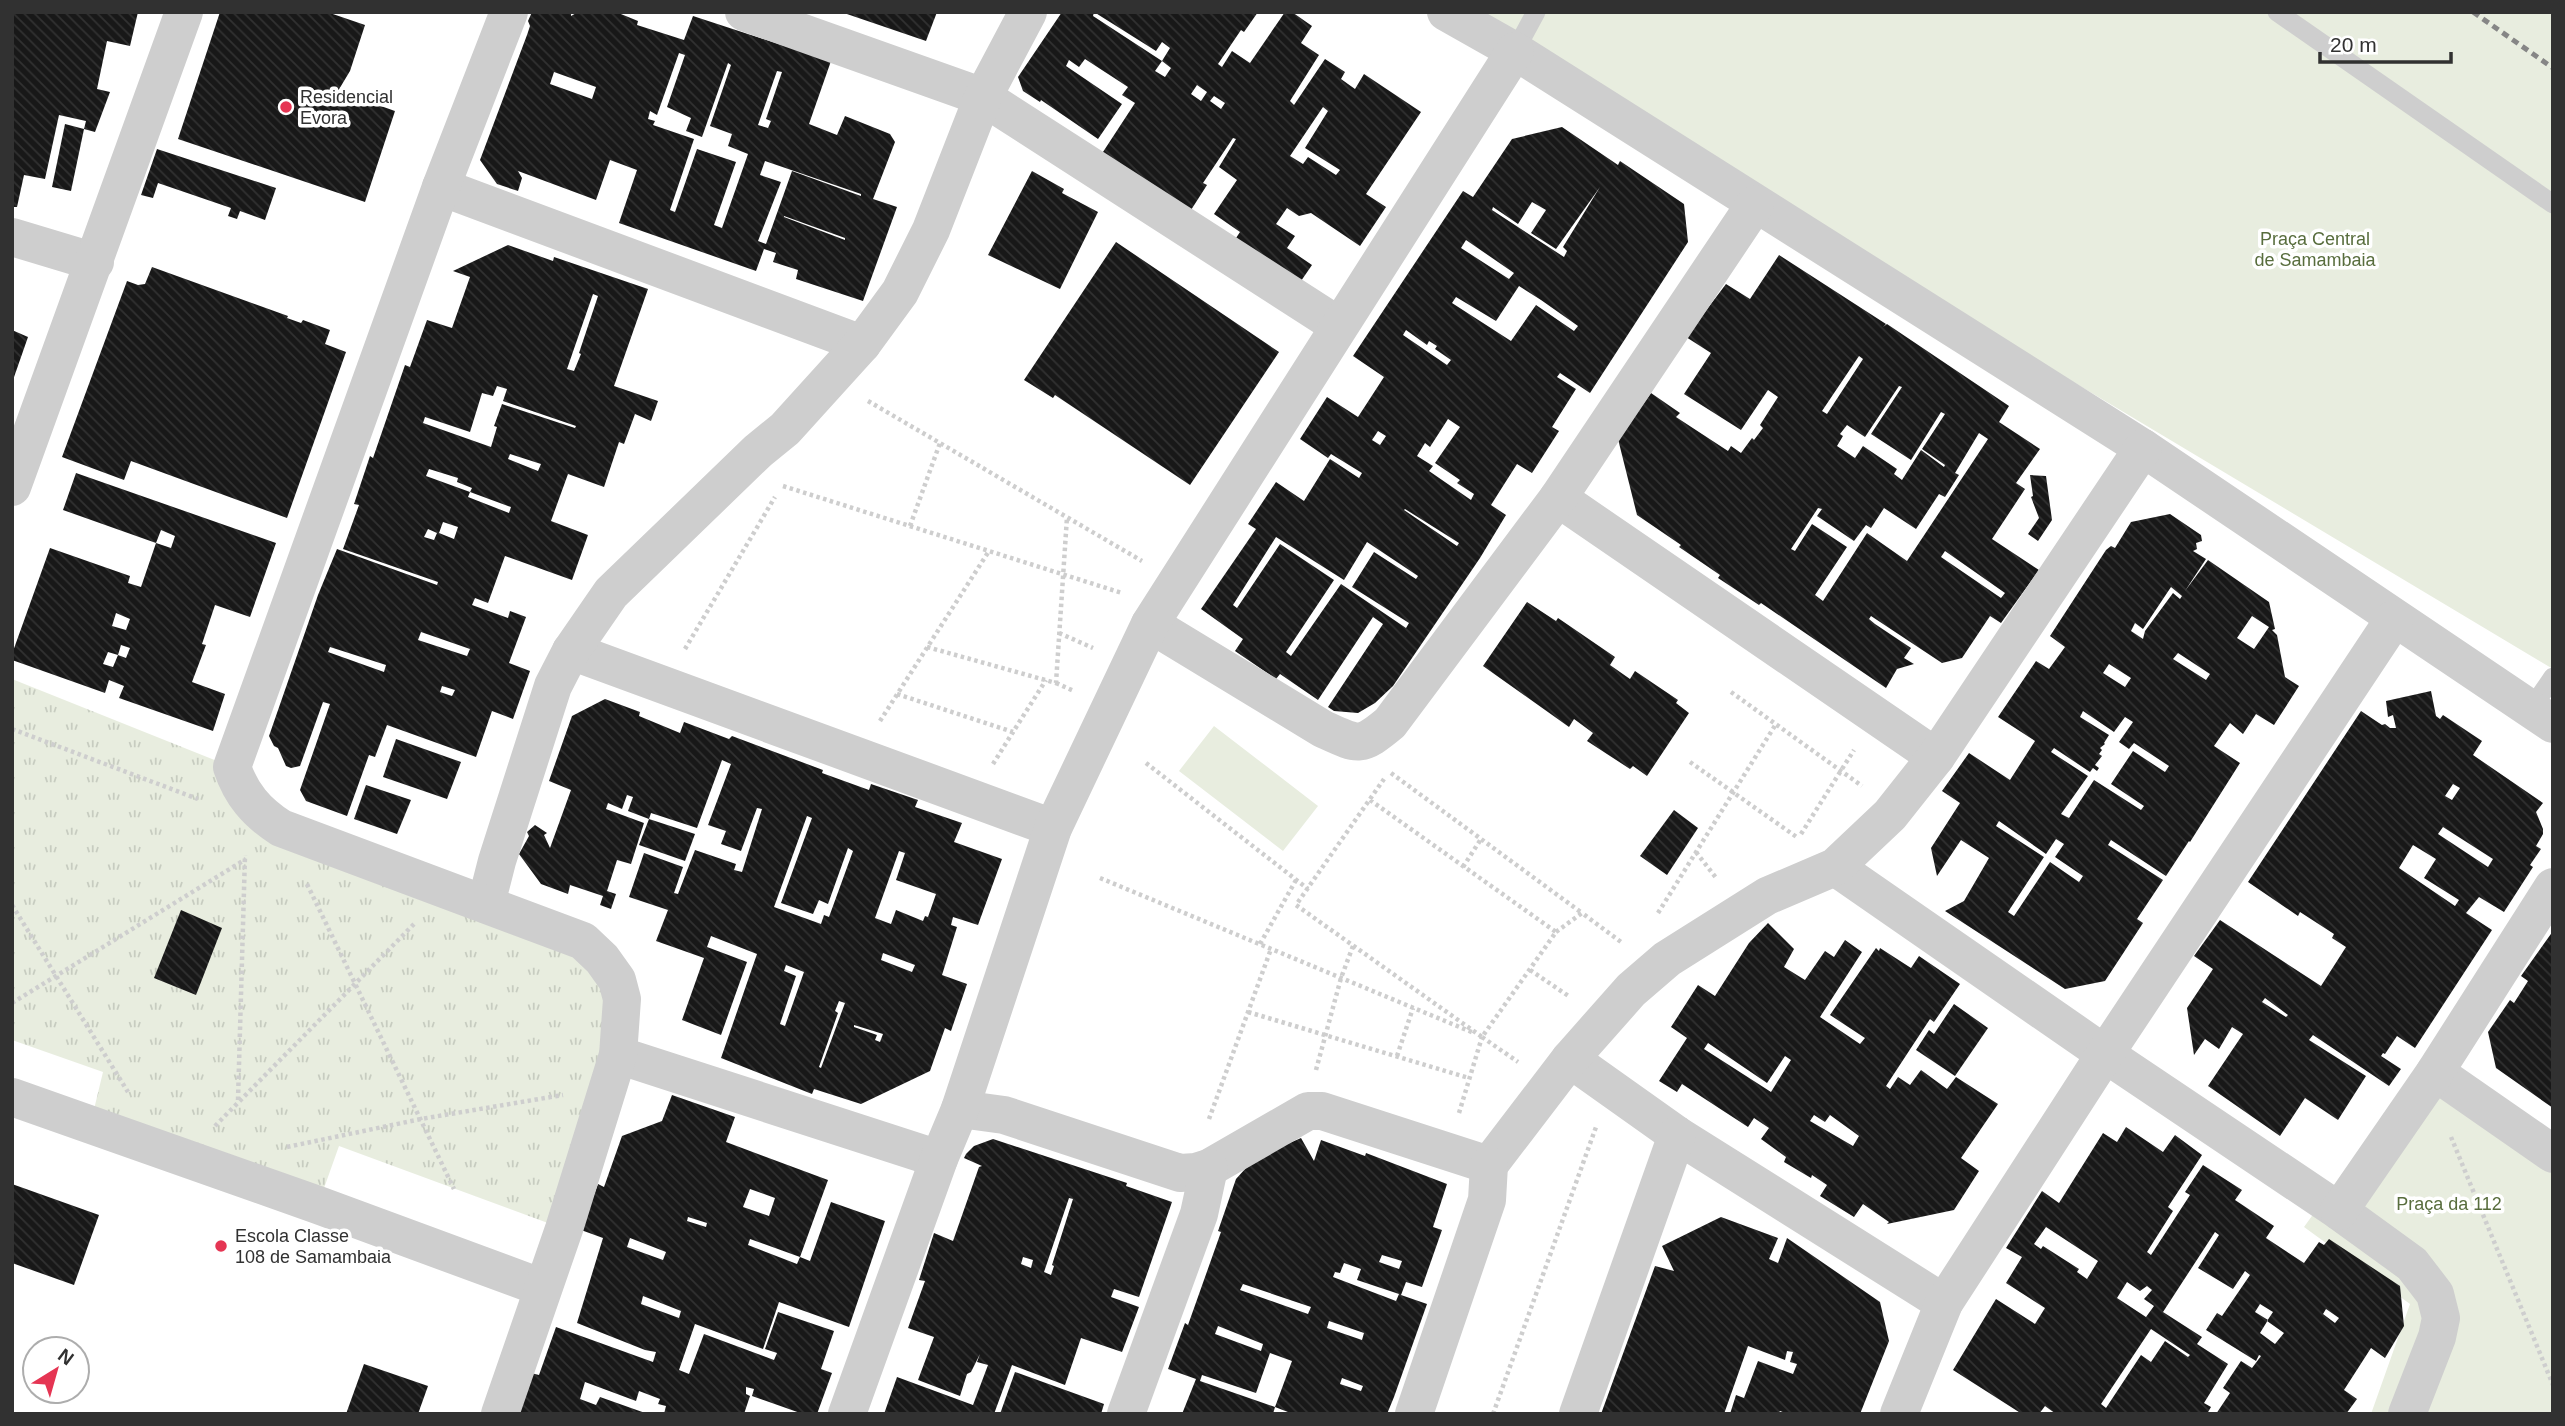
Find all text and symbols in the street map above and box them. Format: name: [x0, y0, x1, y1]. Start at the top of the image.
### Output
scale bar: [2320, 21, 2451, 65]
text: 20 m: [2330, 33, 2377, 56]
place label: Residencial Evora: [300, 87, 393, 128]
marker: Residencial Evora: [278, 99, 294, 115]
park label: Praça Central de Samambaia: [2254, 229, 2377, 270]
park label: Praça da 112: [2396, 1194, 2502, 1214]
place label: Escola Classe 108 de Samambaia: [235, 1226, 392, 1267]
marker: Escola Classe 108 de Samambaia: [213, 1238, 229, 1254]
north arrow: [21, 1335, 91, 1405]
text: N: [54, 1344, 78, 1369]

